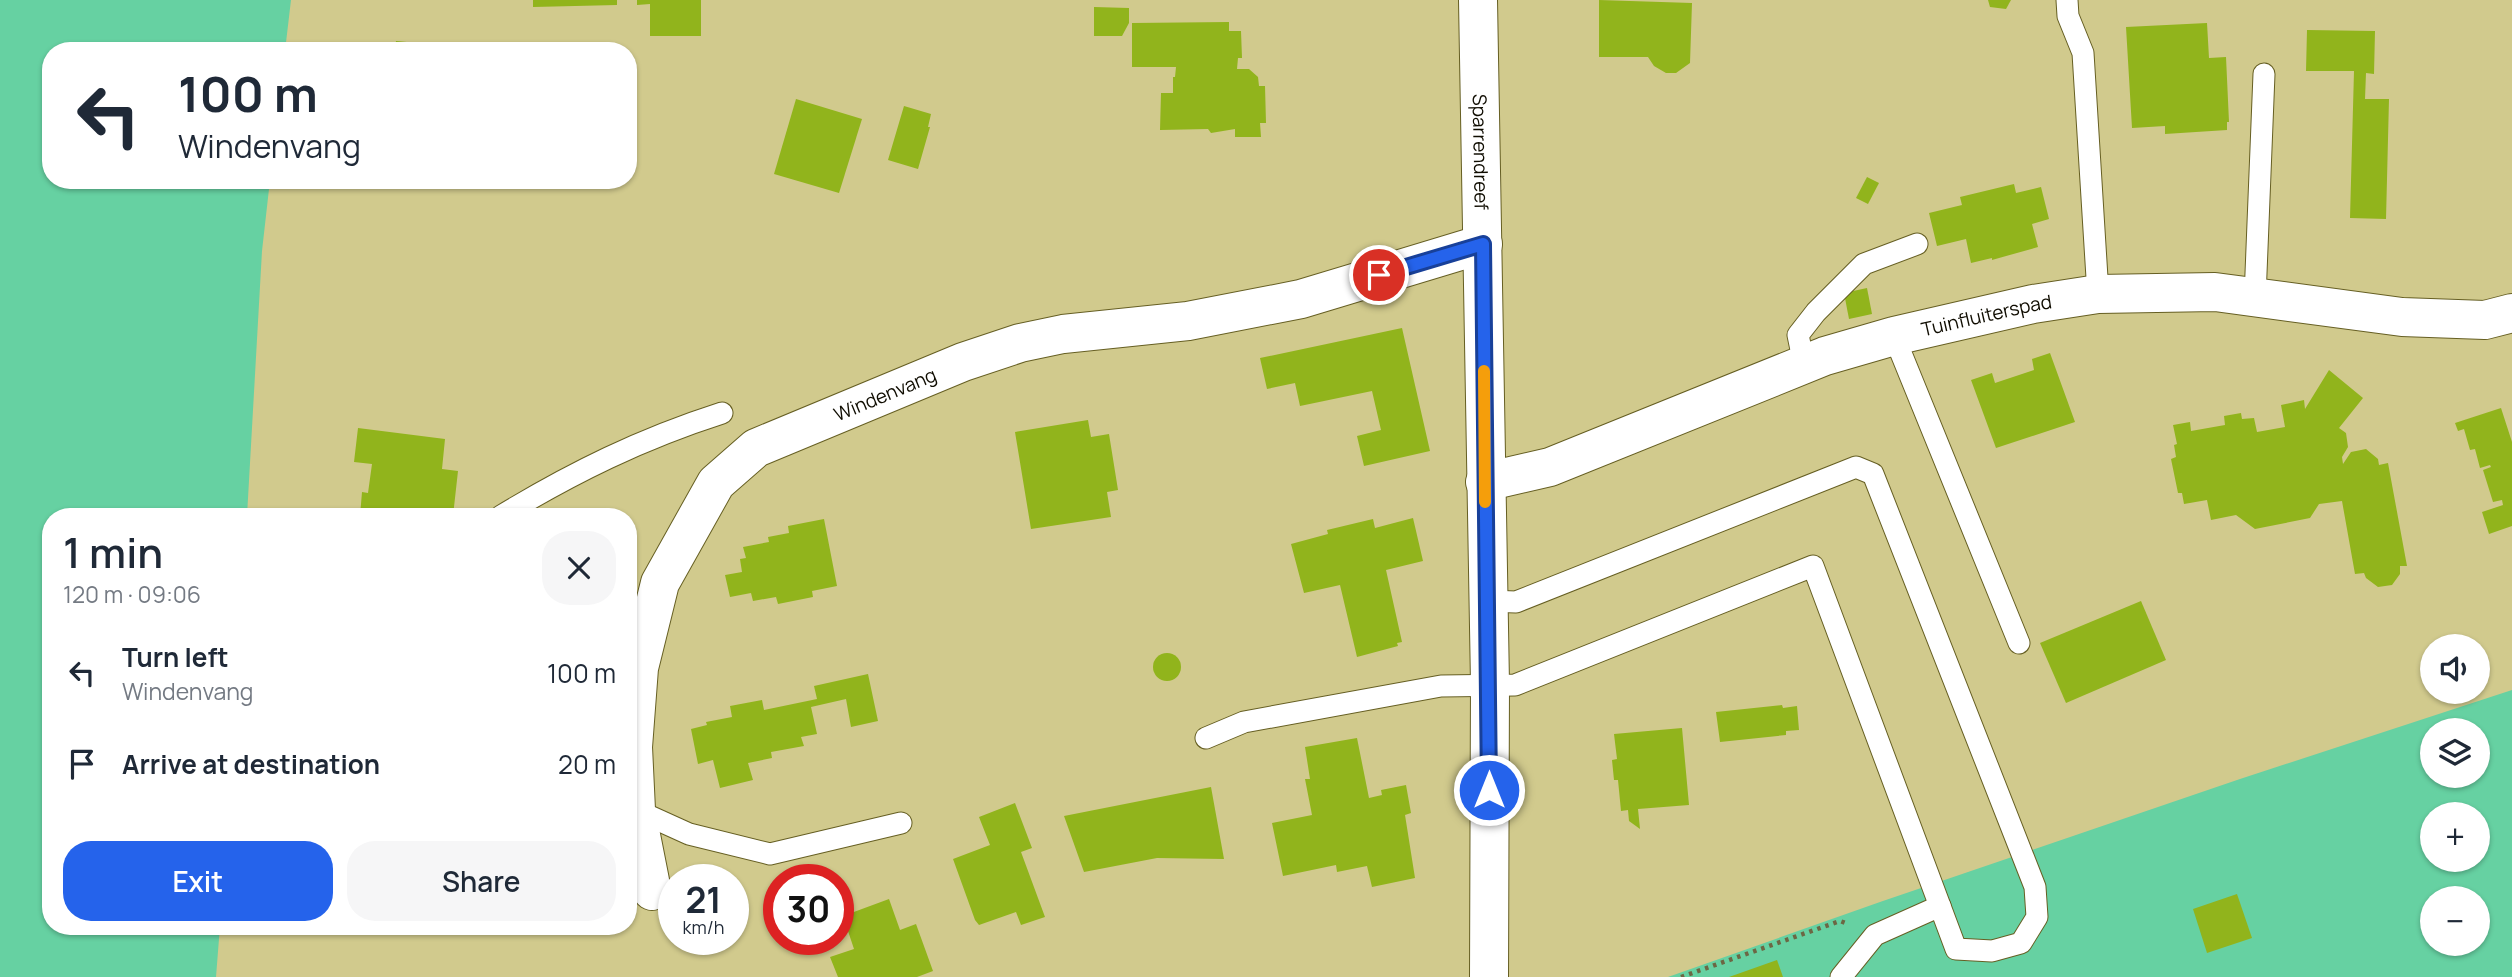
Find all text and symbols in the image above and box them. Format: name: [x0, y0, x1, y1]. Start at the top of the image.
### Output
text: 100 m: [178, 60, 318, 127]
icon: left: [63, 70, 154, 161]
street label: Sparrendreef: [1467, 94, 1495, 210]
text: Windenvang: [178, 124, 361, 168]
pin: [1349, 245, 1409, 305]
icon: arrive: [1360, 256, 1398, 294]
street label: Tuinfluiterspad: [1919, 288, 2053, 342]
street label: Windenvang: [830, 362, 940, 427]
text: 1 min: [63, 523, 163, 581]
button: close: [542, 531, 616, 605]
text: 120 m · 09:06: [63, 578, 201, 610]
map controls: [2420, 634, 2490, 956]
button: sound: [2420, 634, 2490, 704]
text: Turn left: [122, 639, 229, 675]
icon: left: [63, 654, 101, 692]
text: 100 m: [547, 655, 616, 691]
text: Windenvang: [122, 675, 253, 707]
button: layers: [2420, 718, 2490, 788]
icon: arrive: [63, 745, 101, 783]
text: Arrive at destination: [122, 746, 380, 782]
text: 20 m: [558, 746, 616, 782]
position arrow: [1452, 753, 1526, 827]
button: +: [2420, 802, 2490, 872]
button: Exit: [63, 841, 333, 921]
button: Share: [347, 841, 616, 921]
speed limit sign: 30: [763, 864, 854, 955]
text: 21: [685, 876, 722, 924]
button: −: [2420, 886, 2490, 956]
text: km/h: [683, 915, 724, 939]

